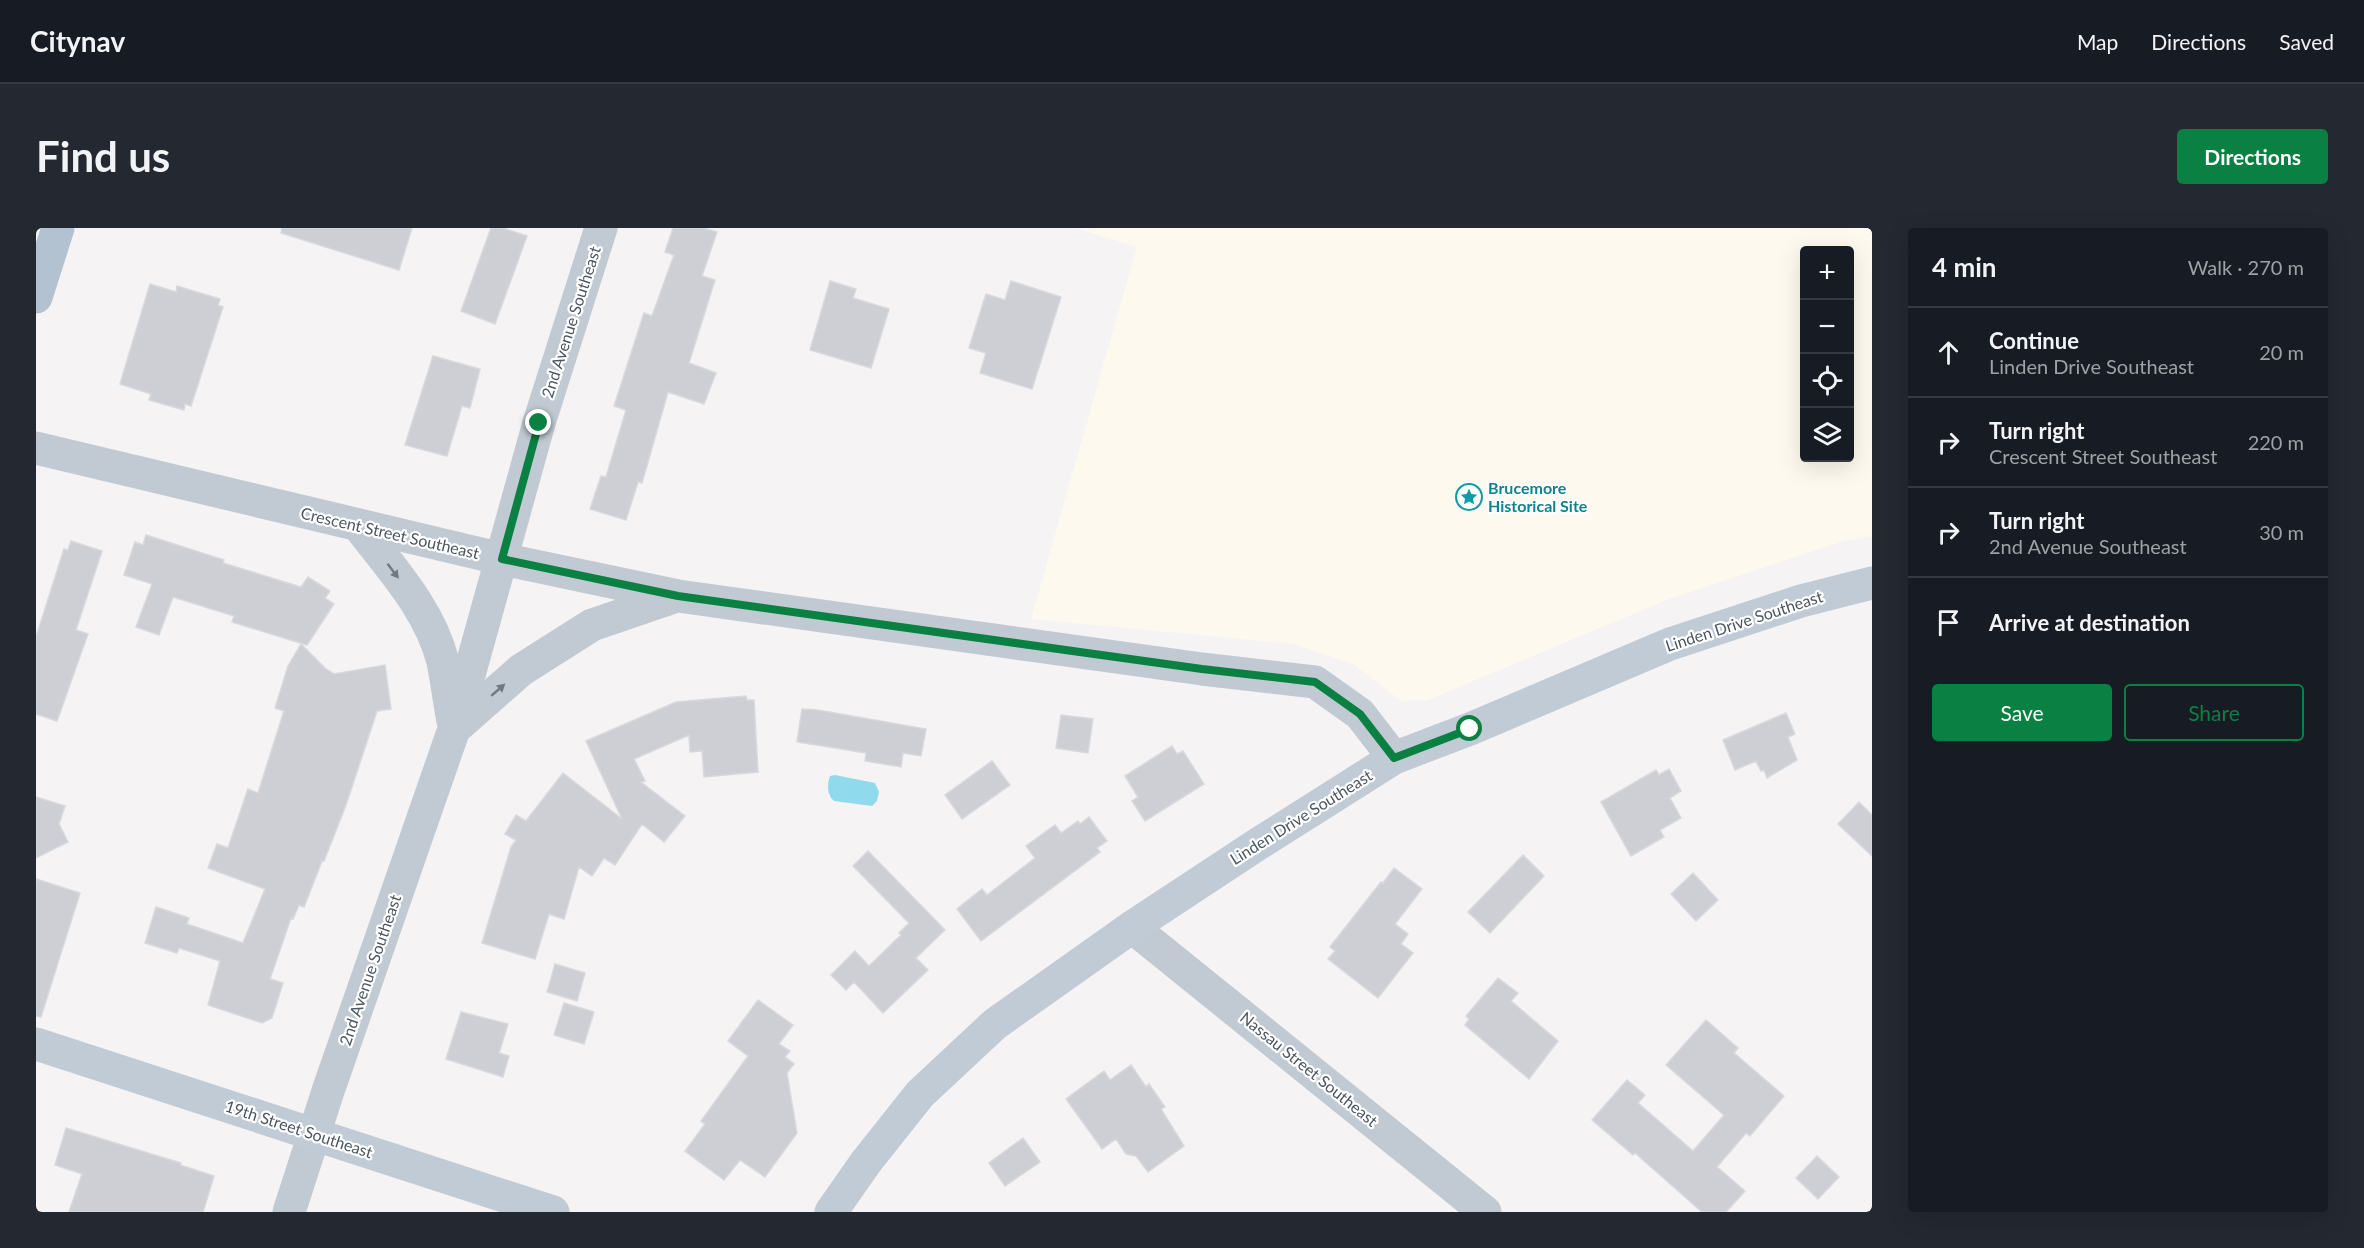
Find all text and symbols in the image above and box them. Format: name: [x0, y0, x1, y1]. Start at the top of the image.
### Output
text: Citynav: [30, 24, 125, 58]
text: Map: [2077, 29, 2118, 54]
text: Directions: [2151, 29, 2246, 54]
text: Saved: [2279, 29, 2334, 54]
button: Directions: [2177, 129, 2328, 184]
text: Find us: [36, 131, 170, 181]
street label: 2nd Avenue Southeast: [537, 243, 604, 400]
map controls: [1800, 246, 1854, 462]
button: +: [1800, 246, 1854, 300]
text: 4 min: [1932, 251, 1996, 283]
text: Walk · 270 m: [2188, 255, 2304, 279]
button: −: [1800, 300, 1854, 354]
text: Continue: [1989, 327, 2079, 354]
icon: ahead: [1932, 336, 1965, 369]
text: 20 m: [2259, 340, 2304, 364]
button: locate: [1800, 354, 1854, 408]
text: Linden Drive Southeast: [1989, 354, 2194, 378]
button: layers: [1800, 408, 1854, 462]
route end: [525, 409, 551, 435]
text: Turn right: [1989, 417, 2084, 444]
icon: right: [1932, 426, 1965, 459]
text: 220 m: [2248, 430, 2304, 454]
text: Crescent Street Southeast: [1989, 444, 2217, 468]
place label: Brucemore Historical Site: [1488, 478, 1588, 515]
place icon: Brucemore Historical Site: [1454, 482, 1484, 512]
street label: Crescent Street Southeast: [299, 503, 481, 562]
text: Turn right: [1989, 507, 2084, 534]
icon: right: [1932, 516, 1965, 549]
text: 30 m: [2259, 520, 2304, 544]
text: 2nd Avenue Southeast: [1989, 534, 2187, 558]
one-way arrow: [387, 564, 399, 579]
street label: Linden Drive Southeast: [1663, 586, 1825, 655]
icon: arrive: [1932, 606, 1965, 639]
text: Arrive at destination: [1989, 609, 2190, 636]
one-way arrow: [490, 684, 505, 697]
button: Save: [1932, 684, 2112, 741]
button: Share: [2124, 684, 2304, 741]
route start: [1456, 715, 1482, 741]
street label: Linden Drive Southeast: [1226, 765, 1376, 868]
street label: 2nd Avenue Southeast: [335, 892, 404, 1048]
street label: Nassau Street Southeast: [1237, 1007, 1382, 1130]
street label: 19th Street Southeast: [223, 1096, 376, 1161]

